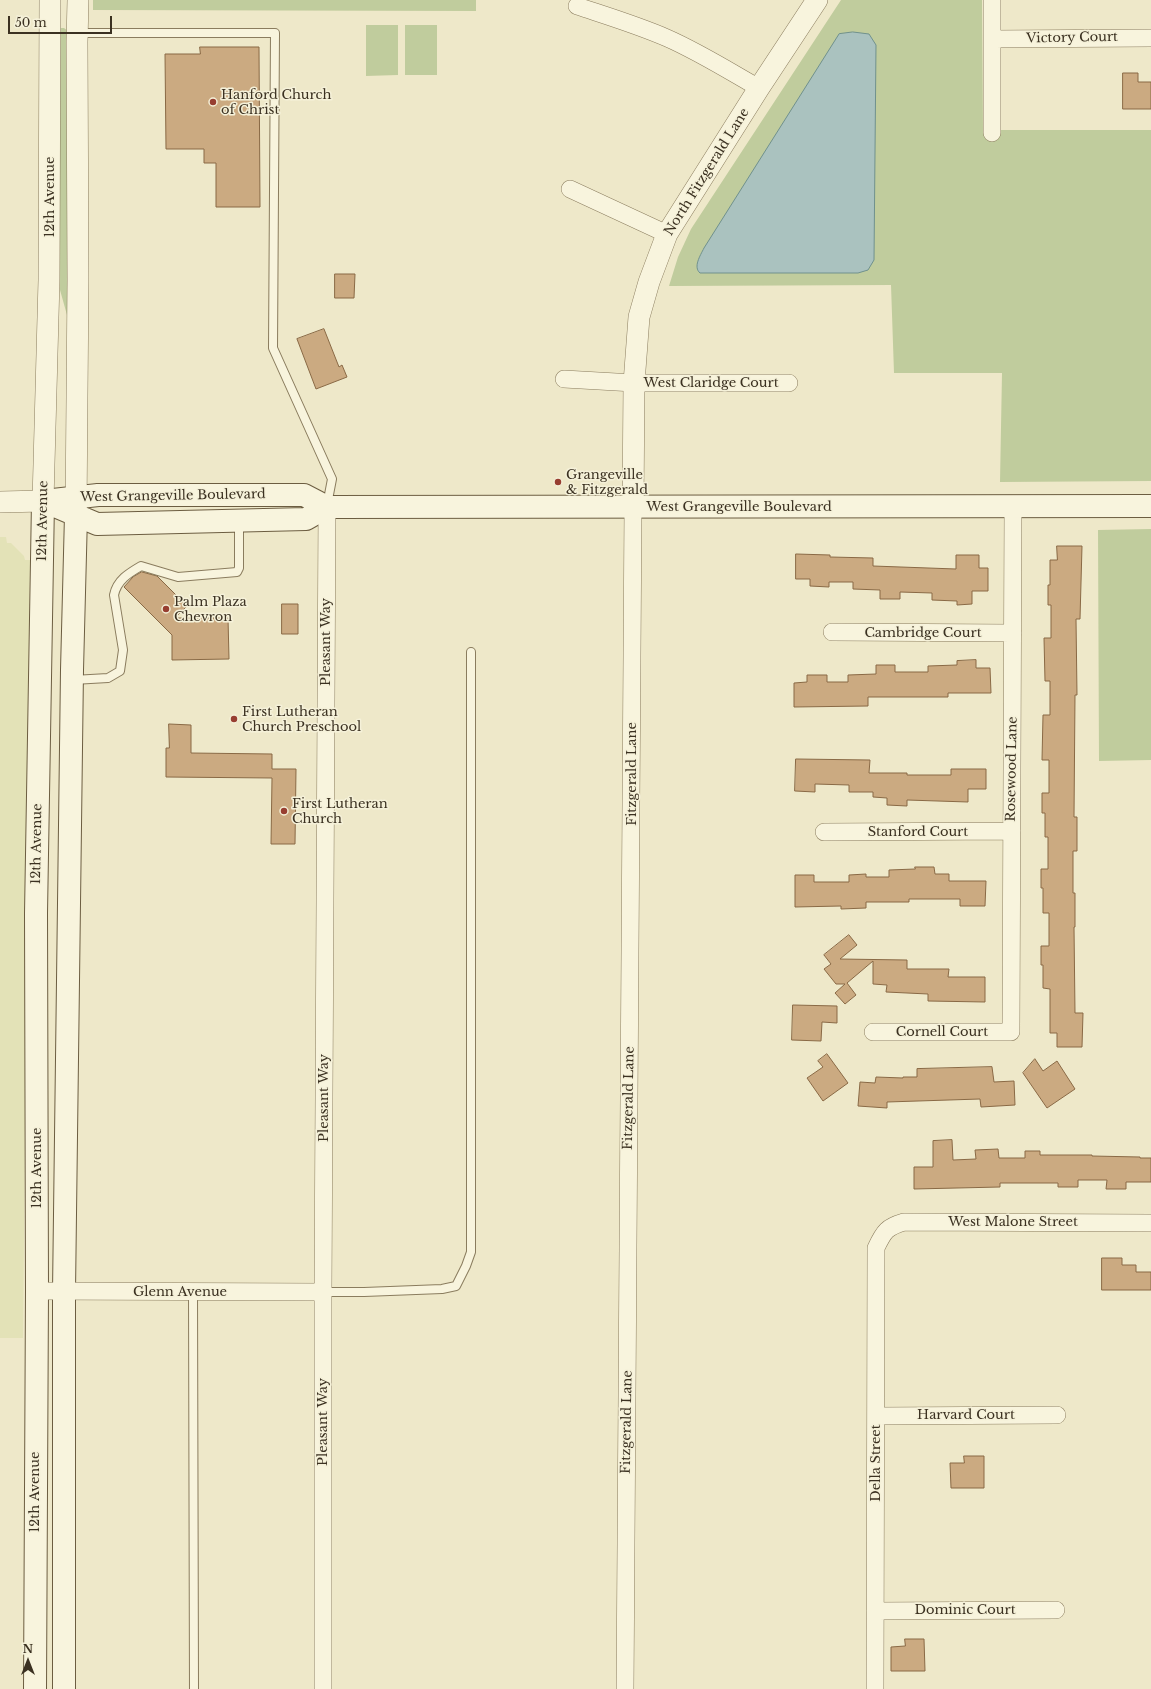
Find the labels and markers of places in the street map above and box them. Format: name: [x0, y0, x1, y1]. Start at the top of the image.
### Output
place label: Hanford Church of Christ: [221, 87, 332, 118]
marker: Hanford Church of Christ: [208, 97, 218, 107]
place label: Grangeville & Fitzgerald: [566, 467, 648, 498]
marker: Grangeville & Fitzgerald: [553, 477, 563, 487]
place label: Palm Plaza Chevron: [174, 594, 247, 625]
marker: Palm Plaza Chevron: [161, 604, 171, 614]
place label: First Lutheran Church Preschool: [242, 704, 361, 735]
marker: First Lutheran Church Preschool: [229, 714, 239, 724]
place label: First Lutheran Church: [292, 796, 388, 827]
marker: First Lutheran Church: [279, 806, 289, 816]

